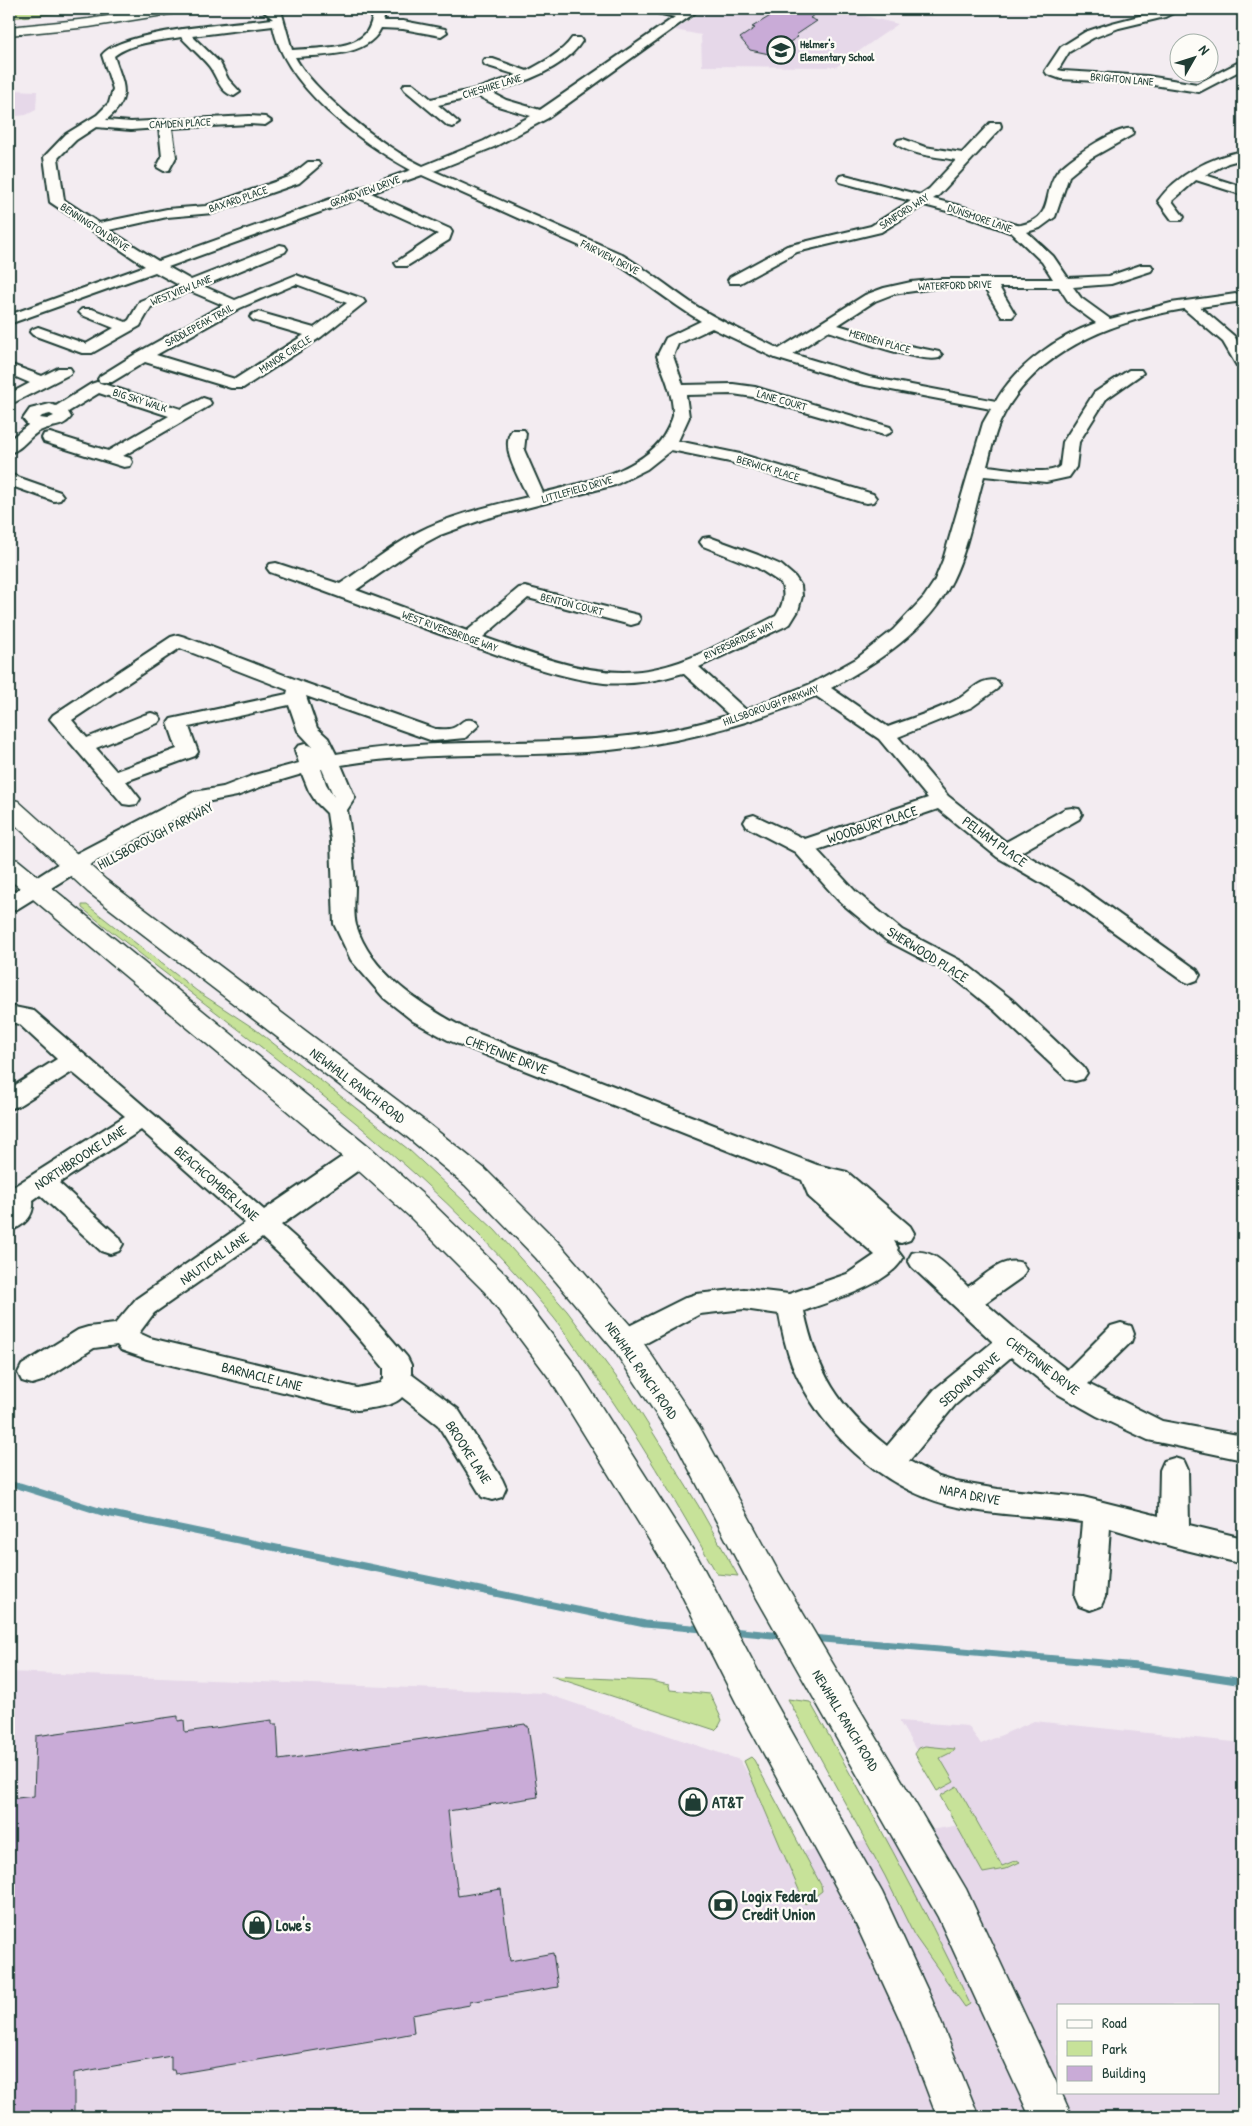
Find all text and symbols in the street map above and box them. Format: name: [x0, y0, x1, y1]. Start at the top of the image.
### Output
north arrow: [1170, 32, 1220, 82]
school or university icon: Helmer's Elementary School: [766, 35, 796, 65]
place label: Helmer's Elementary School: [800, 37, 875, 65]
text: N: [1195, 41, 1215, 59]
street label: BRIGHTON LANE: [1090, 69, 1154, 89]
street label: CHESHIRE LANE: [461, 70, 524, 102]
street label: CAMDEN PLACE: [149, 114, 211, 132]
street label: GRANDVIEW DRIVE: [328, 172, 402, 210]
street label: BAXARD PLACE: [207, 182, 269, 216]
street label: SANFORD WAY: [877, 190, 932, 232]
street label: BENNINGTON DRIVE: [58, 200, 132, 255]
street label: DUNSMORE LANE: [946, 200, 1014, 236]
street label: FAIRVIEW DRIVE: [577, 236, 642, 278]
street label: WESTVIEW LANE: [148, 271, 214, 309]
street label: WATERFORD DRIVE: [918, 277, 992, 293]
street label: SADDLEPEAK TRAIL: [162, 301, 236, 349]
street label: MERIDEN PLACE: [848, 326, 912, 356]
street label: MANOR CIRCLE: [256, 332, 314, 376]
street label: BIG SKY WALK: [111, 385, 169, 415]
street label: LANE COURT: [756, 386, 809, 414]
street label: BERWICK PLACE: [735, 452, 801, 484]
street label: LITTLEFIELD DRIVE: [540, 472, 614, 506]
street label: BENTON COURT: [539, 589, 606, 619]
street label: WEST RIVERSBRIDGE WAY: [400, 607, 500, 655]
street label: RIVERSBRIDGE WAY: [701, 617, 777, 663]
street label: HILLSBOROUGH PARKWAY: [721, 681, 821, 729]
street label: HILLSBOROUGH PARKWAY: [94, 796, 217, 874]
street label: WOODBURY PLACE: [824, 800, 920, 848]
street label: PELHAM PLACE: [959, 811, 1031, 871]
street label: SHERWOOD PLACE: [884, 922, 972, 986]
street label: CHEYENNE DRIVE: [463, 1029, 551, 1079]
street label: NEWHALL RANCH ROAD: [306, 1043, 410, 1127]
street label: NORTHBROOKE LANE: [30, 1120, 130, 1194]
street label: BEACHCOMBER LANE: [171, 1141, 263, 1225]
street label: NAUTICAL LANE: [176, 1227, 252, 1289]
street label: NEWHALL RANCH ROAD: [601, 1317, 683, 1423]
street label: CHEYENNE DRIVE: [1002, 1331, 1084, 1399]
street label: SEDONA DRIVE: [935, 1347, 1003, 1411]
street label: BARNACLE LANE: [220, 1357, 304, 1395]
street label: BROOKE LANE: [442, 1417, 496, 1487]
street label: NAPA DRIVE: [938, 1479, 1002, 1509]
street label: NEWHALL RANCH ROAD: [808, 1666, 884, 1774]
shop icon: AT&T: [678, 1787, 708, 1817]
place label: AT&T: [712, 1791, 744, 1813]
place label: Logix Federal Credit Union: [742, 1885, 818, 1925]
bank icon: Logix Federal Credit Union: [708, 1890, 738, 1920]
shop icon: Lowe's: [242, 1910, 272, 1940]
place label: Lowe's: [276, 1914, 312, 1936]
legend: [1057, 2004, 1220, 2094]
text: Road: [1102, 2012, 1127, 2033]
text: Park: [1102, 2038, 1127, 2059]
text: Building: [1102, 2062, 1146, 2083]

